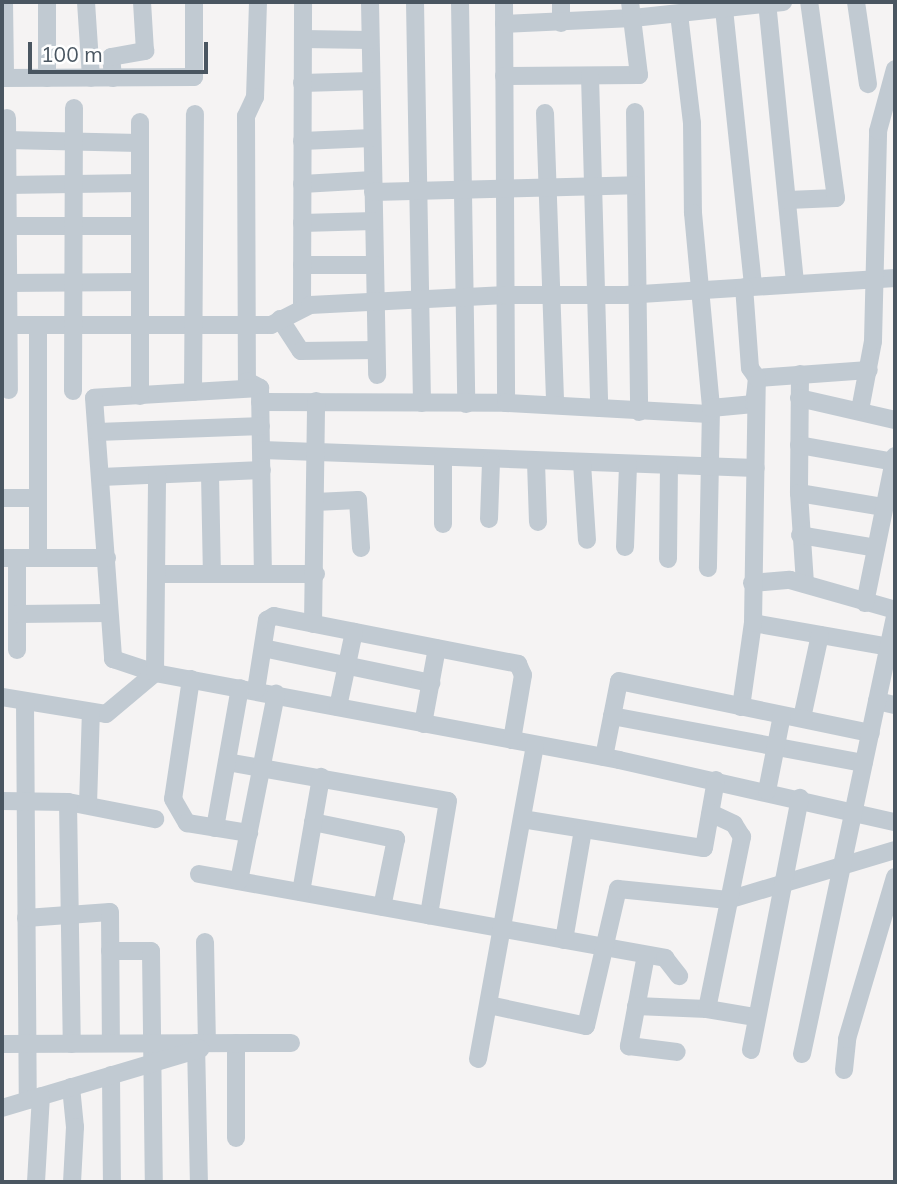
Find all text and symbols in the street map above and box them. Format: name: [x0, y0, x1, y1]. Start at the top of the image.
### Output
scale bar: [32, 28, 212, 72]
text: 100 m: [41, 41, 103, 67]

